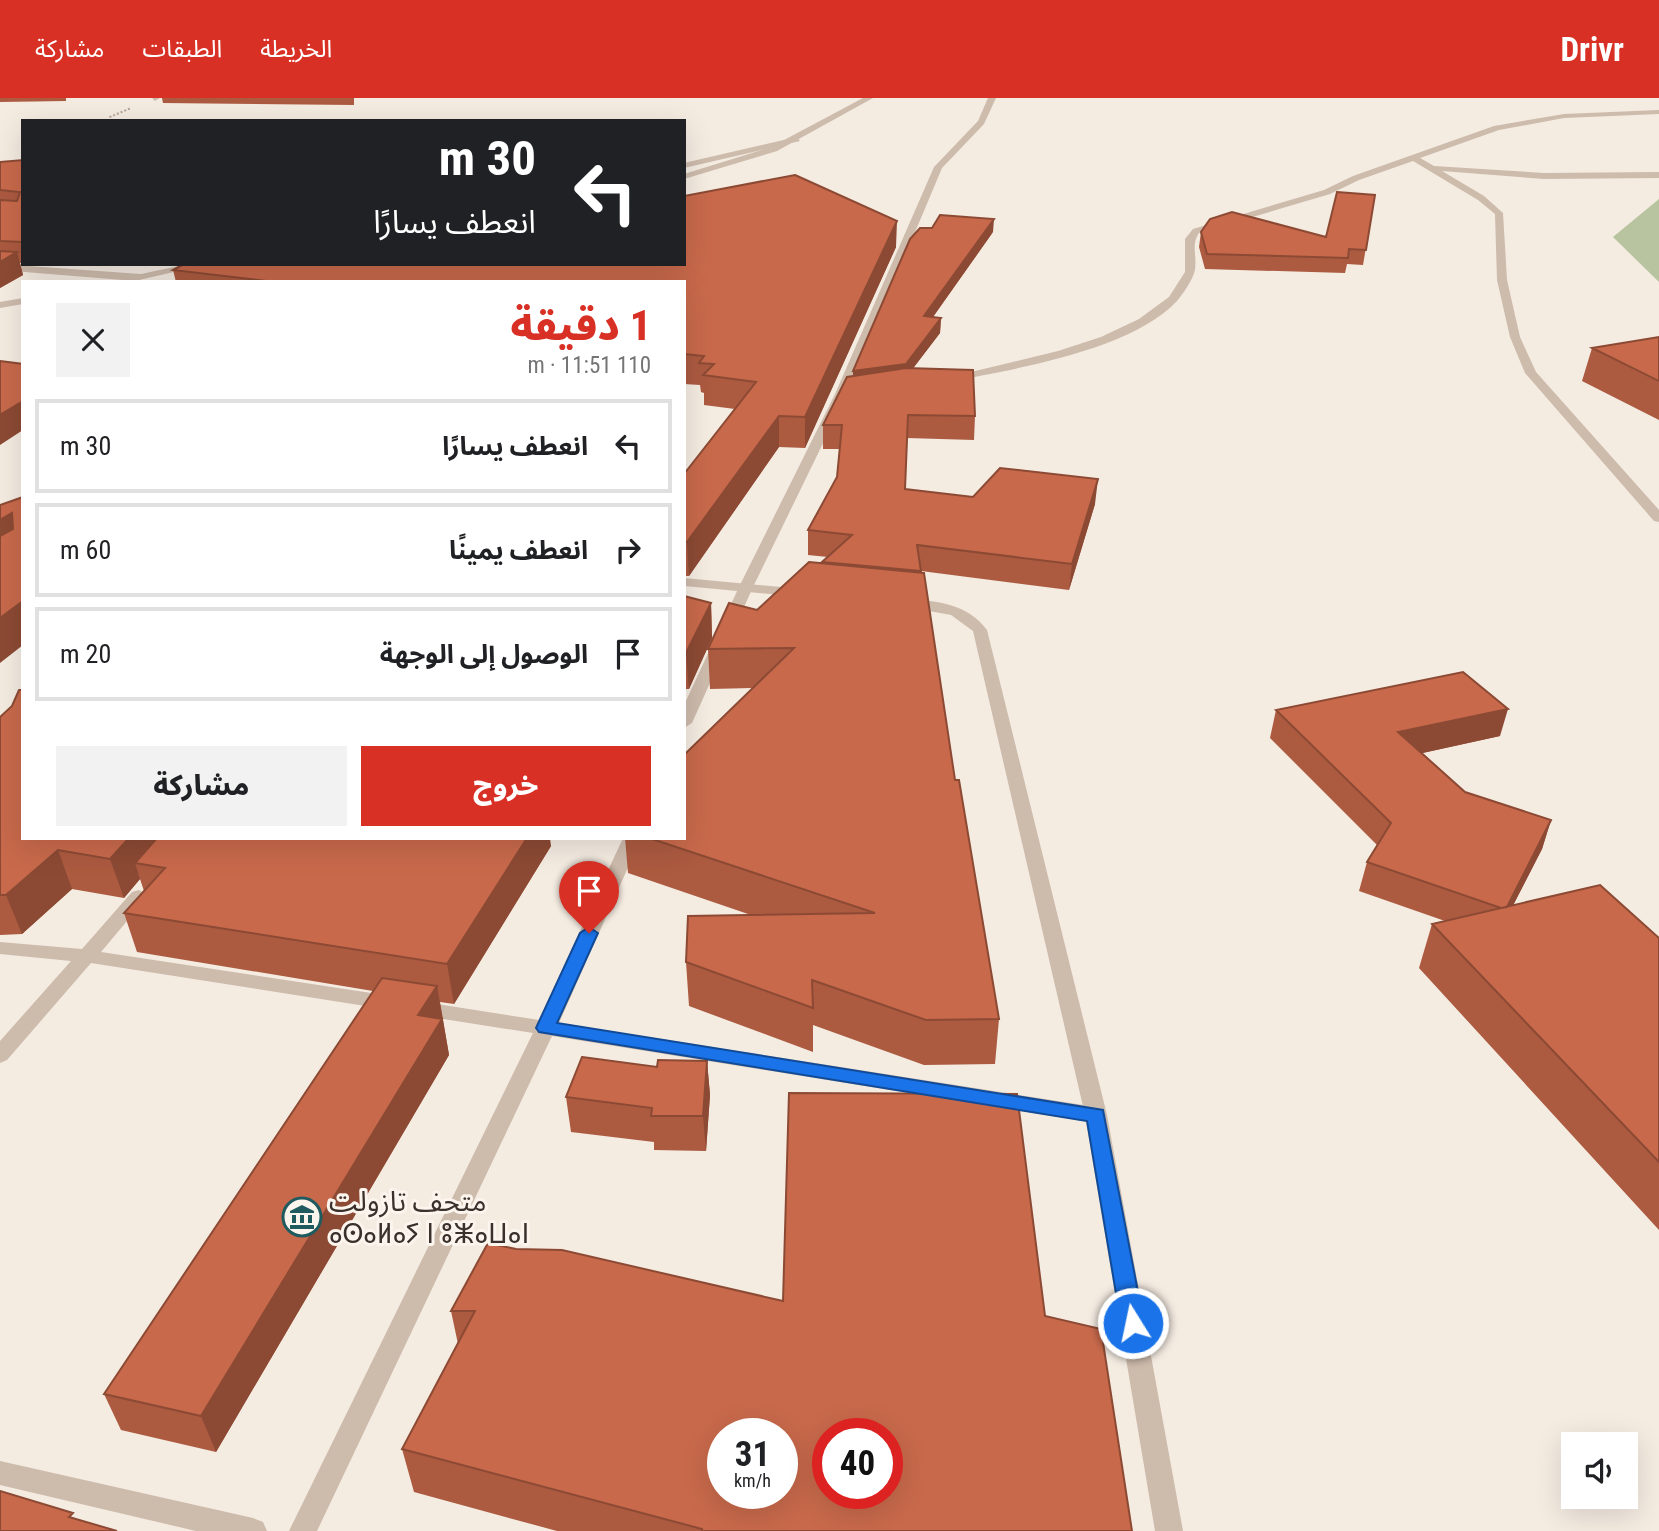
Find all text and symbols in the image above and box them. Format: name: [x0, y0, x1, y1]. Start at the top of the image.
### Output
text: Drivr: [1560, 30, 1624, 69]
text: مشاركة: [35, 35, 104, 63]
text: الطبقات: [142, 35, 222, 63]
text: الخريطة: [260, 35, 332, 63]
text: 30 m: [439, 130, 536, 187]
icon: left: [560, 147, 651, 238]
text: انعطف يسارًا: [373, 203, 536, 241]
text: 1 دقيقة: [510, 301, 651, 350]
button: close: [56, 303, 130, 377]
text: 110 m · 11:51: [527, 352, 651, 379]
icon: left: [609, 427, 647, 465]
text: 30 m: [60, 431, 111, 461]
text: انعطف يسارًا: [442, 431, 588, 461]
icon: right: [609, 531, 647, 569]
text: 60 m: [60, 535, 111, 565]
text: انعطف يمينًا: [449, 535, 588, 565]
icon: arrive: [609, 635, 647, 673]
text: 20 m: [60, 639, 111, 669]
text: الوصول إلى الوجهة: [380, 639, 588, 669]
button: مشاركة: [56, 746, 347, 826]
button: خروج: [361, 746, 651, 826]
pin: [559, 861, 619, 933]
icon: arrive: [570, 872, 608, 910]
place label: متحف تازولت ⴰⵙⴰⵍⴰⵢ ⵏ ⵓⵥⴰⵡⴰⵏ: [329, 1185, 529, 1250]
museum icon: متحف تازولت ⴰⵙⴰⵍⴰⵢ ⵏ ⵓⵥⴰⵡⴰⵏ: [281, 1196, 323, 1238]
position arrow: [1096, 1286, 1170, 1360]
speed limit sign: 40: [812, 1418, 903, 1509]
map controls: [1561, 1432, 1638, 1509]
button: sound: [1561, 1432, 1638, 1509]
text: 31: [735, 1434, 770, 1475]
text: km/h: [734, 1470, 771, 1491]

